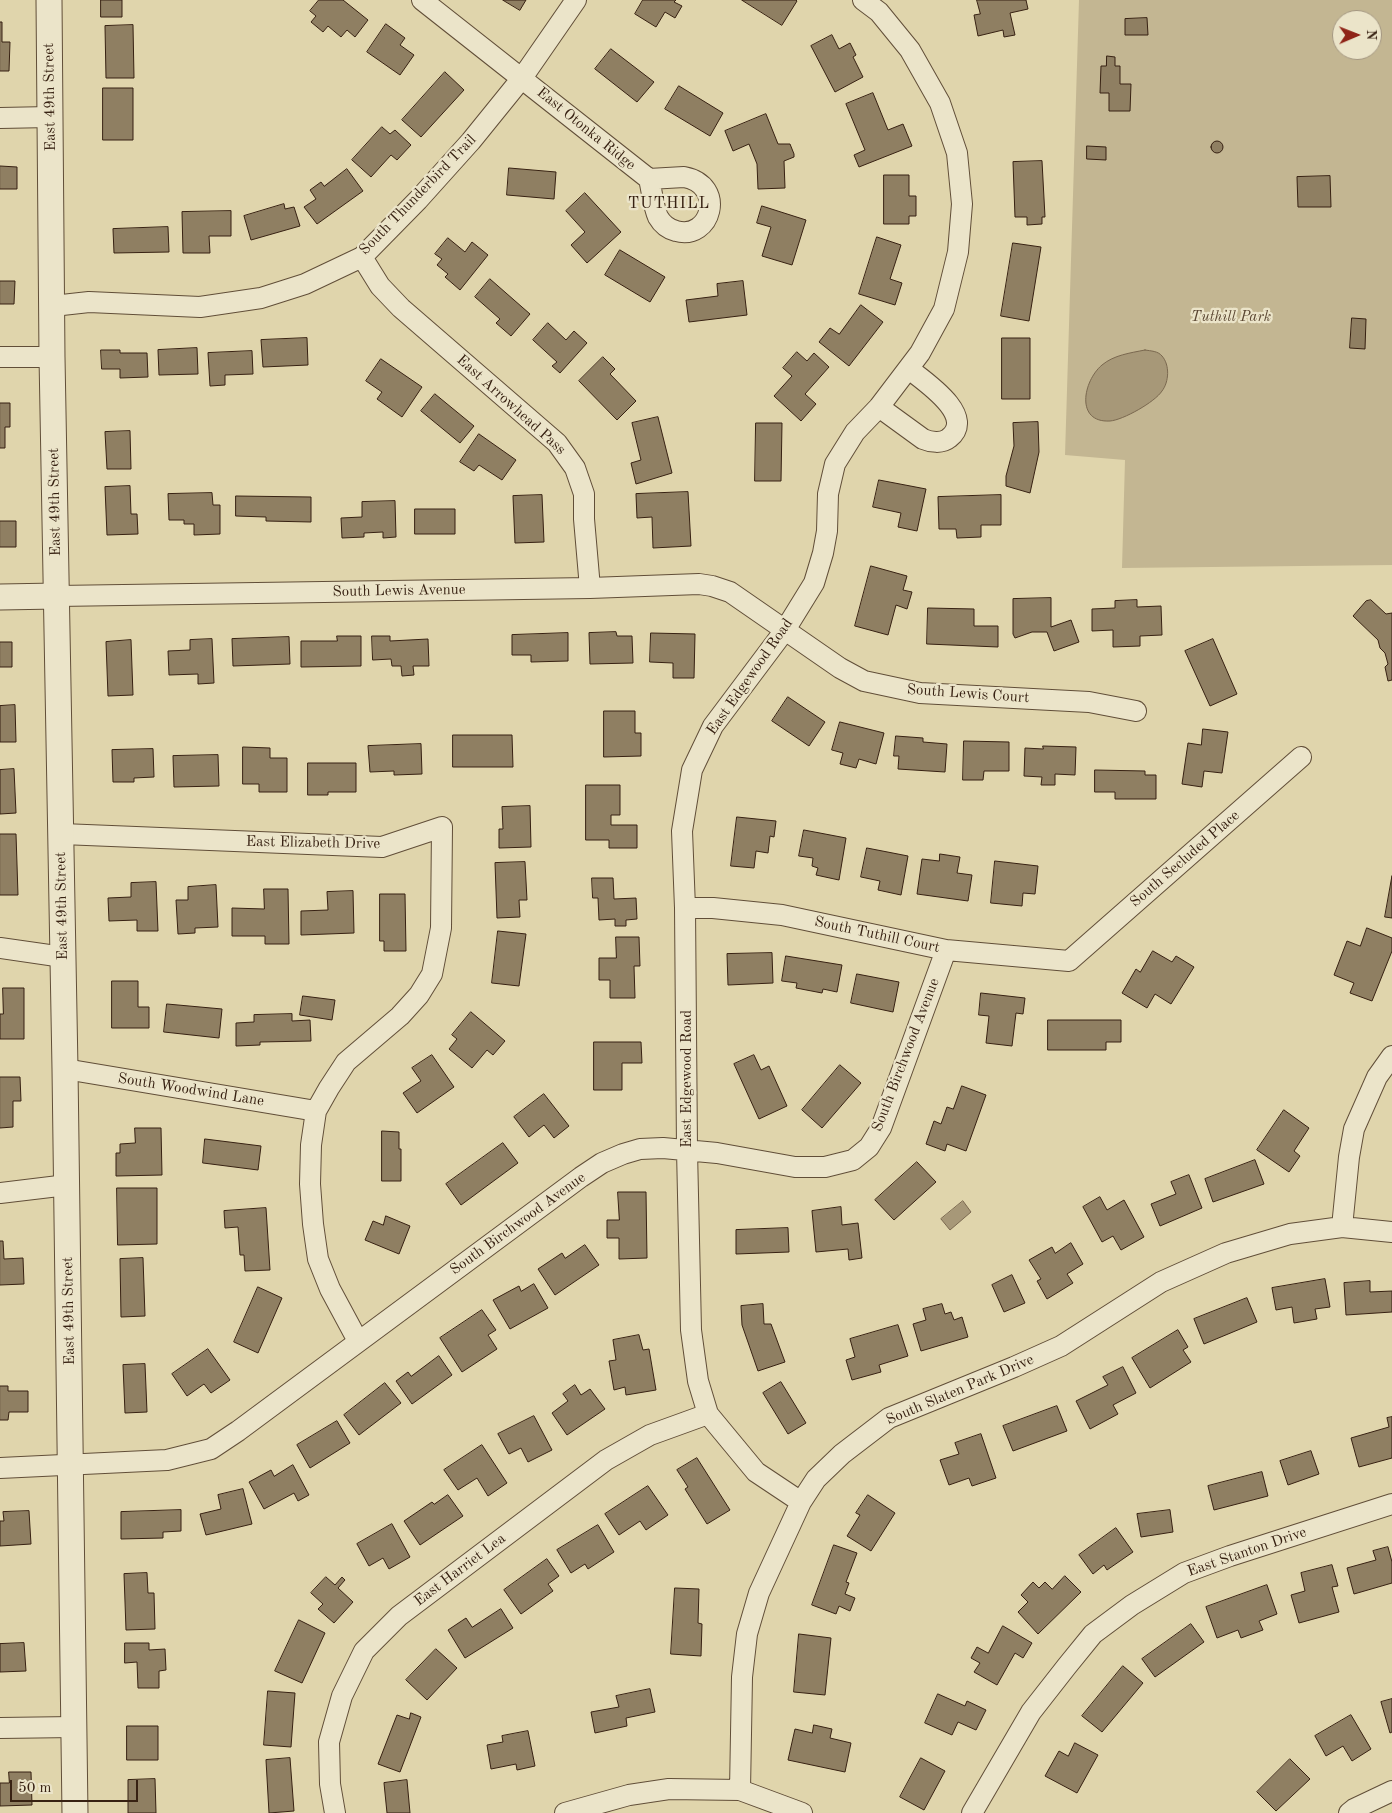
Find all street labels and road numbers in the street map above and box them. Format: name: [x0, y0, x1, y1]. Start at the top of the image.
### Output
street label: East 49th Street: [40, 43, 60, 151]
street label: East Otonka Ridge: [533, 84, 639, 174]
street label: South Thunderbird Trail: [356, 131, 480, 259]
street label: East Arrowhead Pass: [453, 351, 569, 459]
street label: East 49th Street: [45, 448, 65, 556]
street label: South Lewis Avenue: [332, 581, 466, 601]
street label: East Edgewood Road: [703, 615, 797, 739]
street label: South Lewis Court: [906, 681, 1030, 707]
street label: South Secluded Place: [1127, 807, 1243, 911]
street label: East Elizabeth Drive: [246, 833, 380, 853]
street label: East 49th Street: [52, 852, 72, 960]
street label: South Tuthill Court: [813, 913, 941, 957]
street label: South Birchwood Avenue: [868, 976, 944, 1134]
street label: East Edgewood Road: [678, 1010, 696, 1148]
street label: South Woodwind Lane: [117, 1070, 265, 1110]
street label: South Birchwood Avenue: [447, 1169, 589, 1279]
street label: East 49th Street: [59, 1257, 79, 1365]
street label: South Slaten Park Drive: [883, 1351, 1037, 1429]
street label: East Stanton Drive: [1185, 1523, 1309, 1581]
street label: East Harriet Lea: [411, 1530, 509, 1610]

